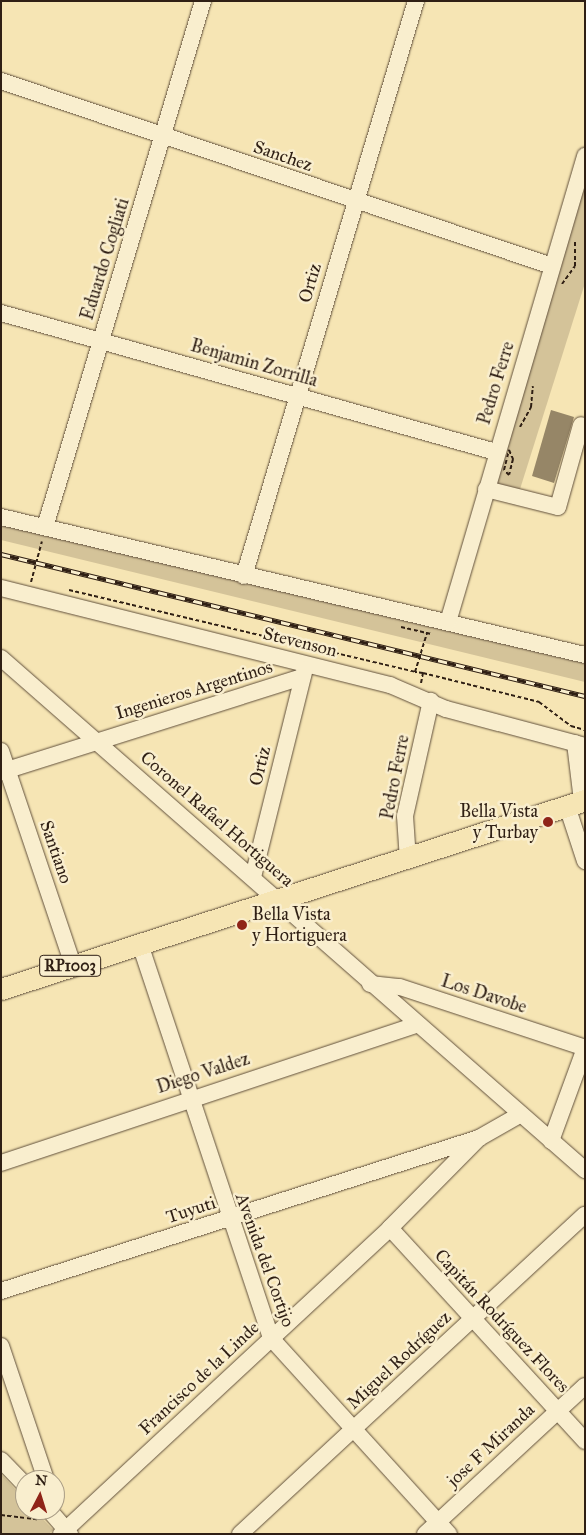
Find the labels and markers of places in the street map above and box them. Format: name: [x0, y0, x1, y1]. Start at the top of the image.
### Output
place label: Bella Vista y Turbay: [459, 801, 538, 844]
marker: Bella Vista y Turbay: [542, 816, 554, 828]
place label: Bella Vista y Hortiguera: [252, 904, 347, 946]
marker: Bella Vista y Hortiguera: [236, 919, 248, 931]

